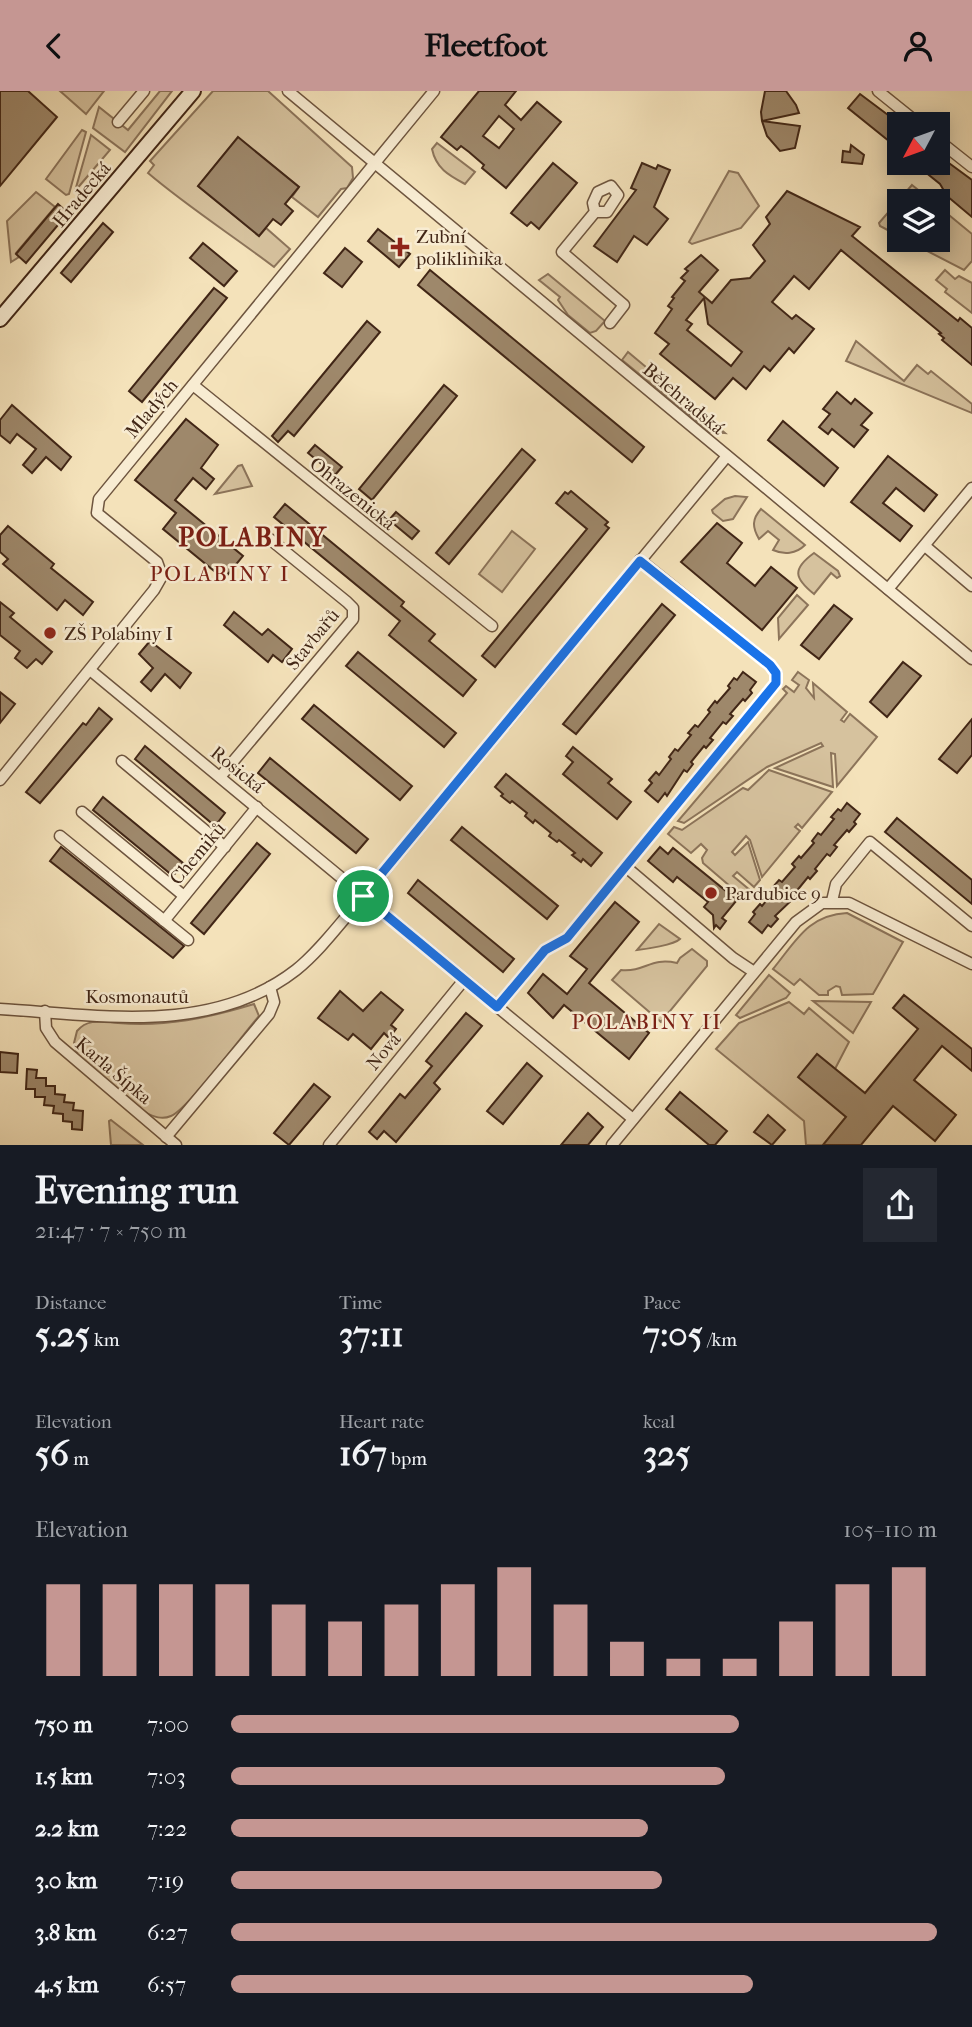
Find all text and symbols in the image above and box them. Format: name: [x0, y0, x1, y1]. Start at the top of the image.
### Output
icon: back: [35, 27, 73, 65]
text: Fleetfoot: [425, 27, 547, 64]
icon: person: [899, 27, 937, 65]
north arrow: [887, 112, 950, 175]
map controls: [887, 112, 950, 252]
street label: Hradecká: [48, 157, 116, 232]
button: layers: [887, 189, 950, 252]
place label: Zubní poliklinika: [415, 226, 503, 270]
marker: Zubní poliklinika: [390, 237, 410, 257]
street label: Bělehradská: [638, 358, 729, 439]
street label: Mladých: [121, 374, 183, 443]
street label: Ohrazenická: [305, 453, 400, 535]
district label: POLABINY: [178, 522, 328, 553]
district label: POLABINY I: [150, 562, 290, 586]
street label: Stavbařů: [282, 604, 344, 675]
place label: ZŠ Polabiny I: [64, 622, 173, 645]
marker: ZŠ Polabiny I: [42, 625, 58, 641]
street label: Rosická: [206, 742, 269, 798]
street label: Chemiků: [165, 818, 230, 889]
pin: [333, 866, 393, 926]
icon: arrive: [344, 877, 382, 915]
place label: Pardubice 9: [725, 883, 821, 905]
marker: Pardubice 9: [703, 885, 719, 901]
street label: Kosmonautů: [85, 986, 189, 1008]
district label: POLABINY II: [572, 1010, 722, 1034]
street label: Nová: [362, 1029, 406, 1075]
street label: Karla Šípka: [71, 1032, 157, 1109]
text: Evening run: [35, 1168, 238, 1213]
button: share: [863, 1168, 937, 1242]
text: 21:47 · 7 × 750 m: [35, 1217, 187, 1244]
text: Distance: [35, 1292, 106, 1314]
text: Time: [339, 1292, 382, 1314]
text: Pace: [643, 1292, 681, 1314]
text: 5.25: [35, 1314, 90, 1355]
text: 37:11: [339, 1314, 404, 1355]
text: 7:05: [643, 1314, 703, 1355]
text: km: [90, 1329, 120, 1351]
text: /km: [703, 1329, 737, 1351]
text: Elevation: [35, 1411, 112, 1433]
text: Heart rate: [339, 1411, 424, 1433]
text: kcal: [643, 1411, 675, 1433]
text: 56: [35, 1433, 69, 1474]
text: 167: [339, 1433, 387, 1474]
text: 325: [643, 1433, 690, 1474]
text: m: [69, 1448, 89, 1470]
text: bpm: [387, 1448, 427, 1470]
text: Elevation: [35, 1516, 128, 1543]
text: 105–110 m: [843, 1516, 937, 1543]
text: 750 m: [35, 1711, 93, 1738]
text: 7:00: [147, 1711, 189, 1738]
text: 1.5 km: [35, 1763, 93, 1790]
text: 7:03: [147, 1763, 186, 1790]
text: 2.2 km: [35, 1815, 99, 1842]
text: 7:22: [147, 1815, 187, 1842]
text: 3.0 km: [35, 1867, 97, 1894]
text: 7:19: [147, 1867, 184, 1894]
text: 3.8 km: [35, 1919, 96, 1946]
text: 6:27: [147, 1919, 188, 1946]
text: 4.5 km: [35, 1971, 99, 1998]
text: 6:57: [147, 1971, 186, 1998]

